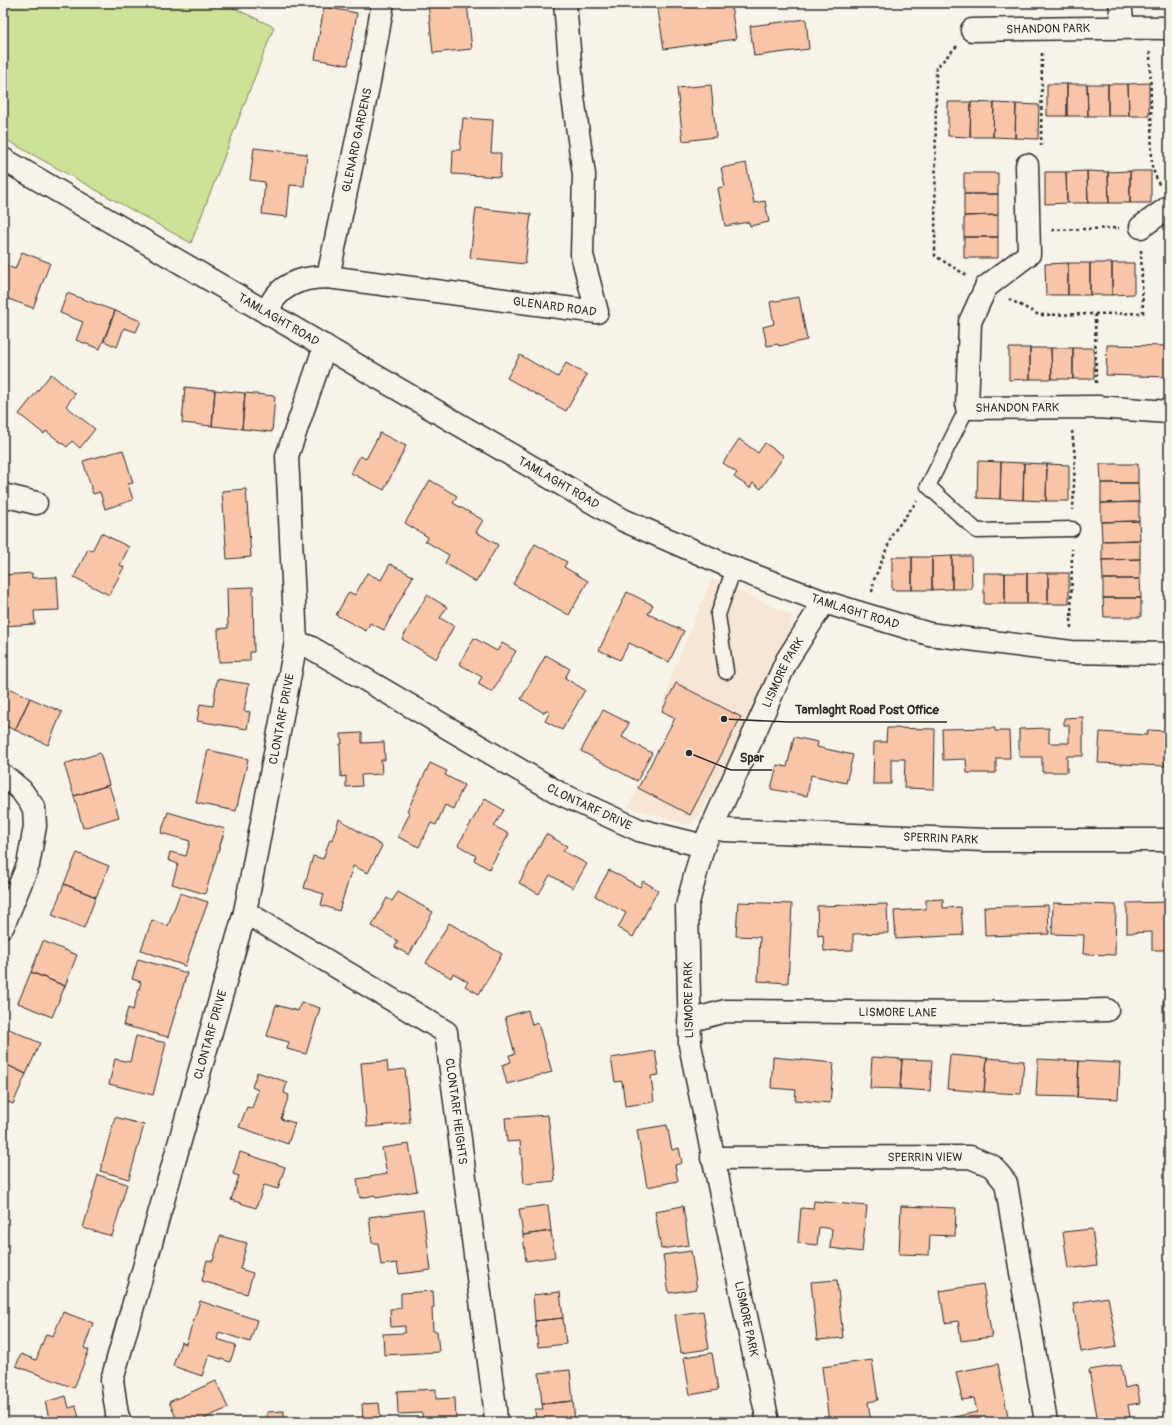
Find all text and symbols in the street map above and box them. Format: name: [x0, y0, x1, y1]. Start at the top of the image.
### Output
street label: SHANDON PARK: [1006, 20, 1090, 37]
street label: GLENARD GARDENS: [339, 87, 375, 193]
street label: TAMLAGHT ROAD: [235, 290, 323, 349]
street label: GLENARD ROAD: [512, 294, 598, 319]
street label: SHANDON PARK: [975, 400, 1059, 415]
street label: TAMLAGHT ROAD: [515, 453, 603, 512]
street label: TAMLAGHT ROAD: [809, 590, 902, 632]
street label: LISMORE PARK: [759, 635, 807, 710]
street label: CLONTARF DRIVE: [266, 672, 297, 766]
callout: Tamlaght Road Post Office: [788, 697, 947, 722]
text: Tamlaght Road Post Office: [794, 702, 940, 718]
callout: Spar: [731, 745, 772, 770]
text: Spar: [740, 750, 765, 766]
street label: CLONTARF DRIVE: [544, 780, 634, 833]
street label: SPERRIN PARK: [903, 829, 979, 847]
street label: LISMORE PARK: [681, 962, 697, 1038]
street label: CLONTARF DRIVE: [190, 988, 230, 1081]
street label: LISMORE LANE: [858, 1005, 937, 1020]
street label: CLONTARF HEIGHTS: [442, 1057, 471, 1165]
street label: SPERRIN VIEW: [887, 1150, 963, 1165]
street label: LISMORE PARK: [731, 1280, 761, 1358]

